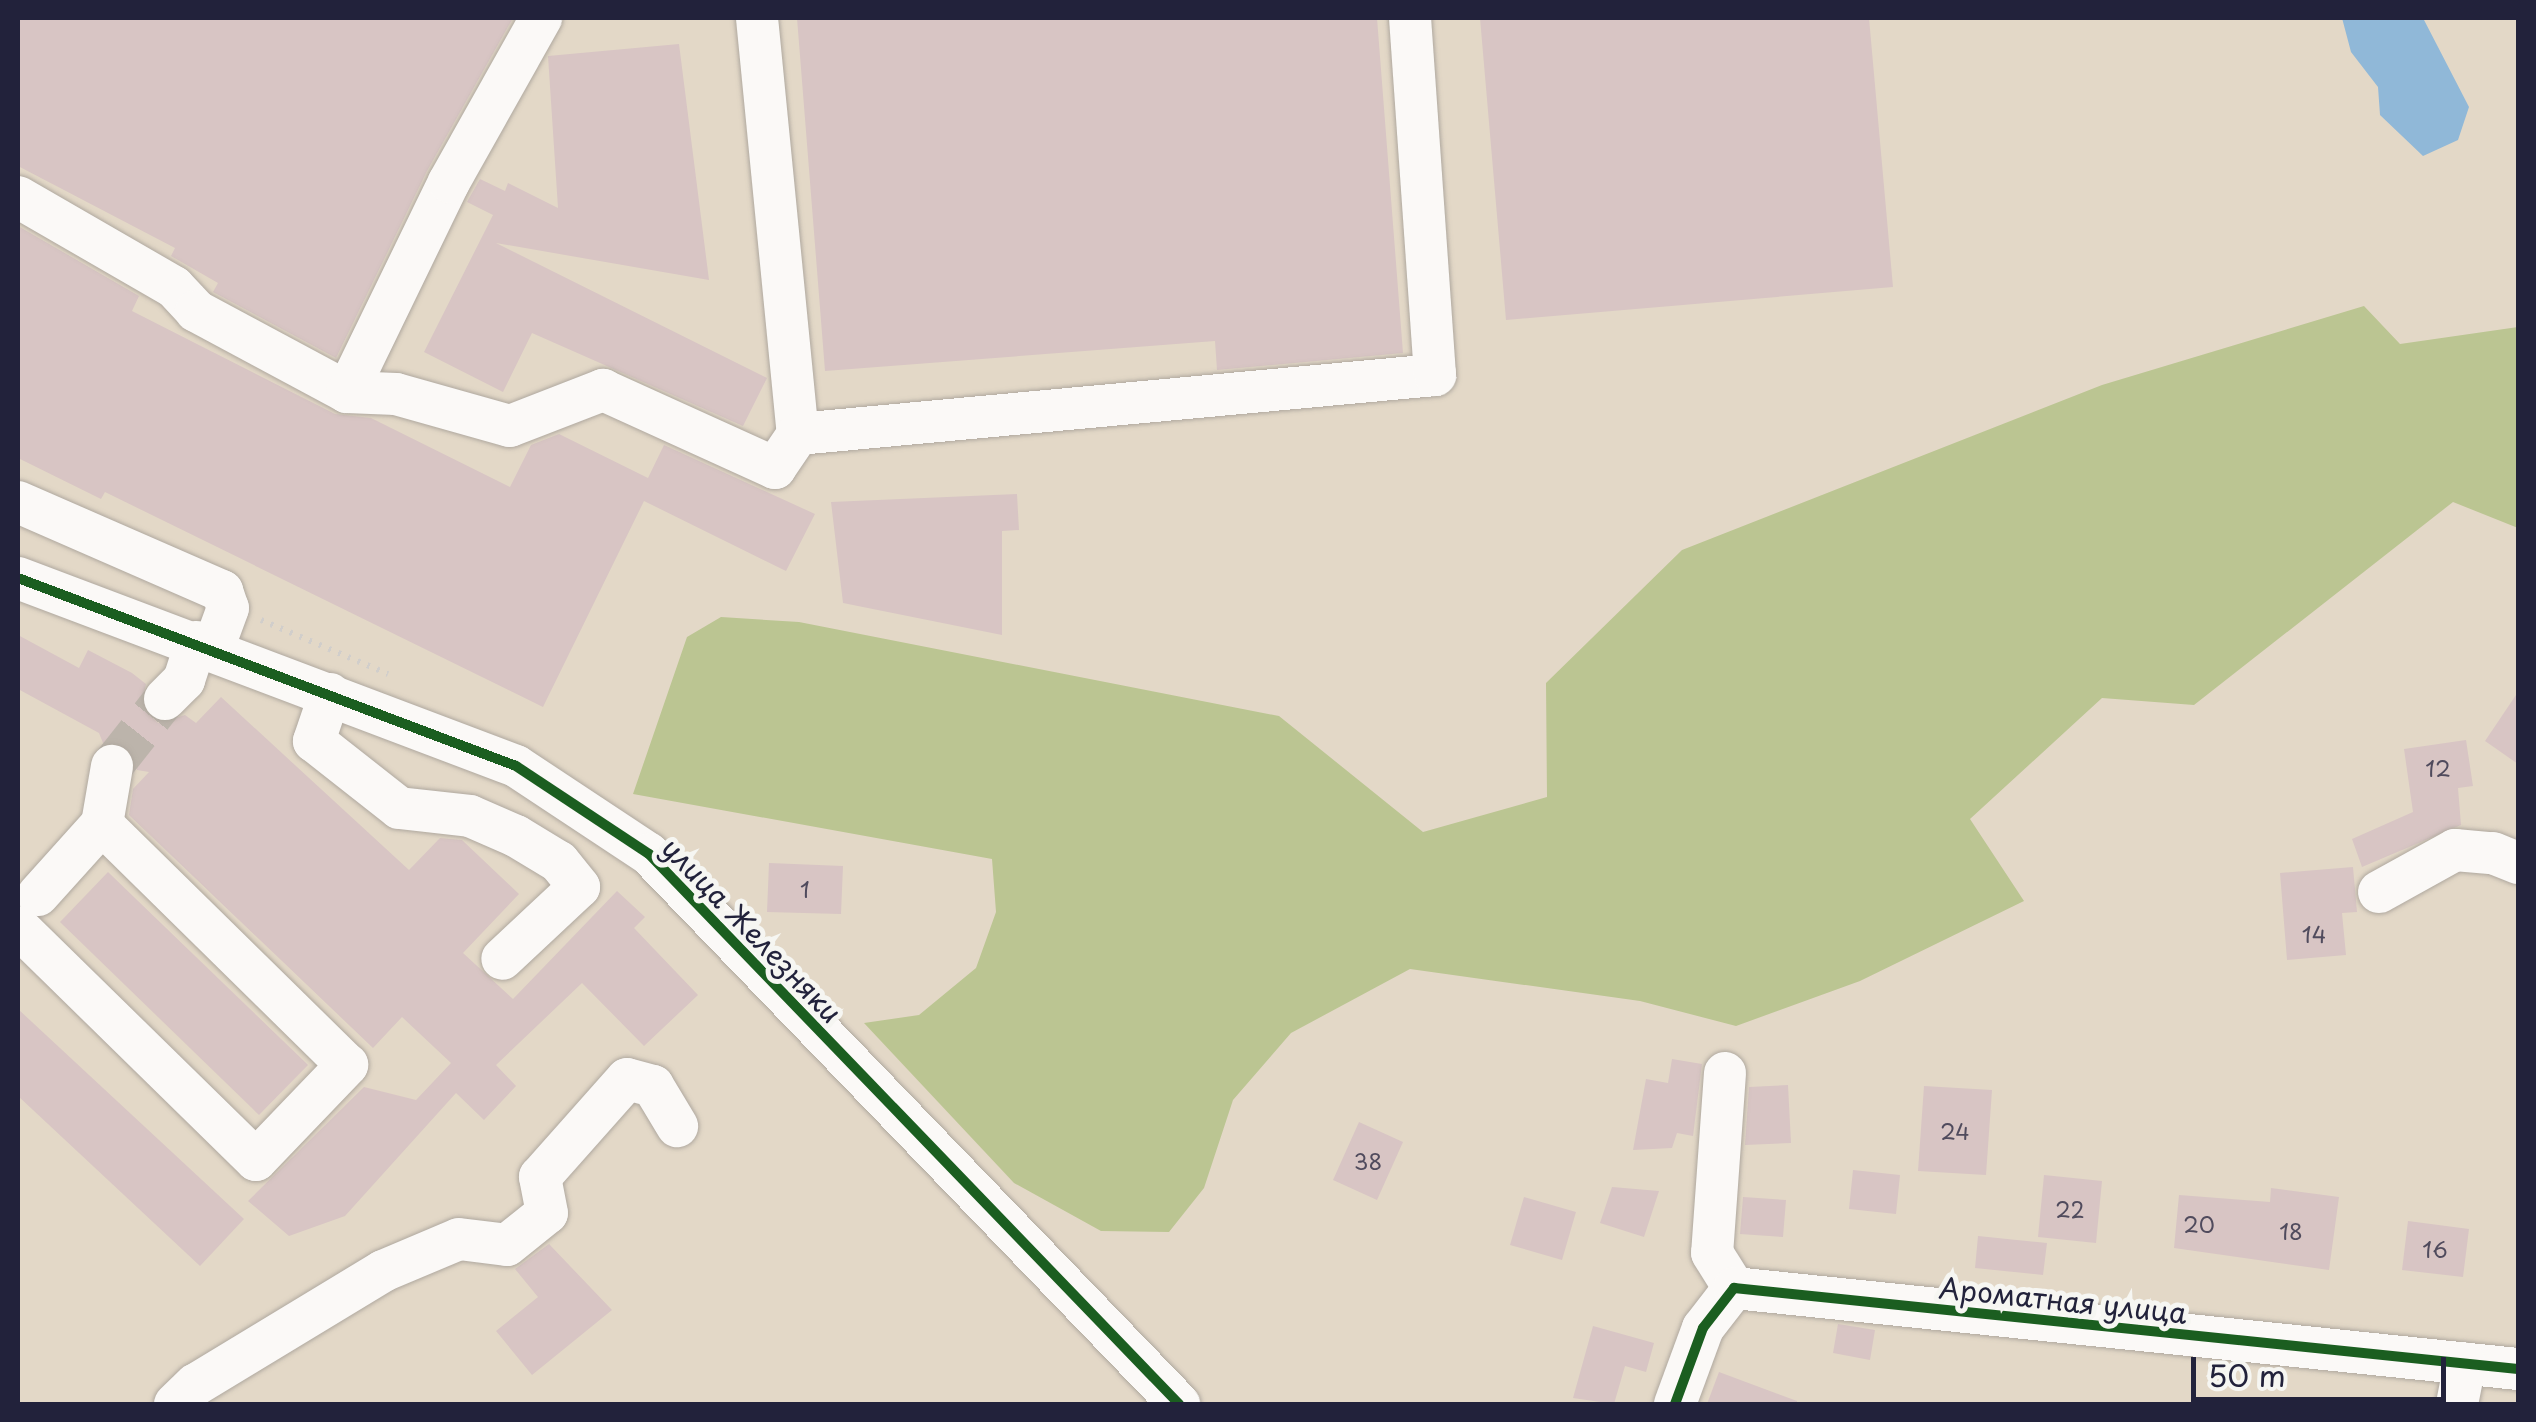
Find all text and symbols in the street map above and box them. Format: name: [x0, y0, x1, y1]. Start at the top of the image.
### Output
house number: 12: [2425, 755, 2451, 781]
street label: улица Железняки: [655, 830, 849, 1030]
house number: 1: [800, 876, 810, 902]
house number: 14: [2302, 921, 2326, 947]
house number: 24: [1940, 1118, 1970, 1144]
house number: 38: [1354, 1148, 1382, 1174]
house number: 22: [2055, 1196, 2085, 1222]
house number: 20: [2183, 1211, 2215, 1237]
house number: 18: [2279, 1218, 2303, 1244]
house number: 16: [2422, 1236, 2448, 1262]
street label: Ароматная улица: [1937, 1270, 2189, 1330]
scale bar: [2196, 1337, 2451, 1399]
text: 50 m: [2208, 1352, 2286, 1397]

